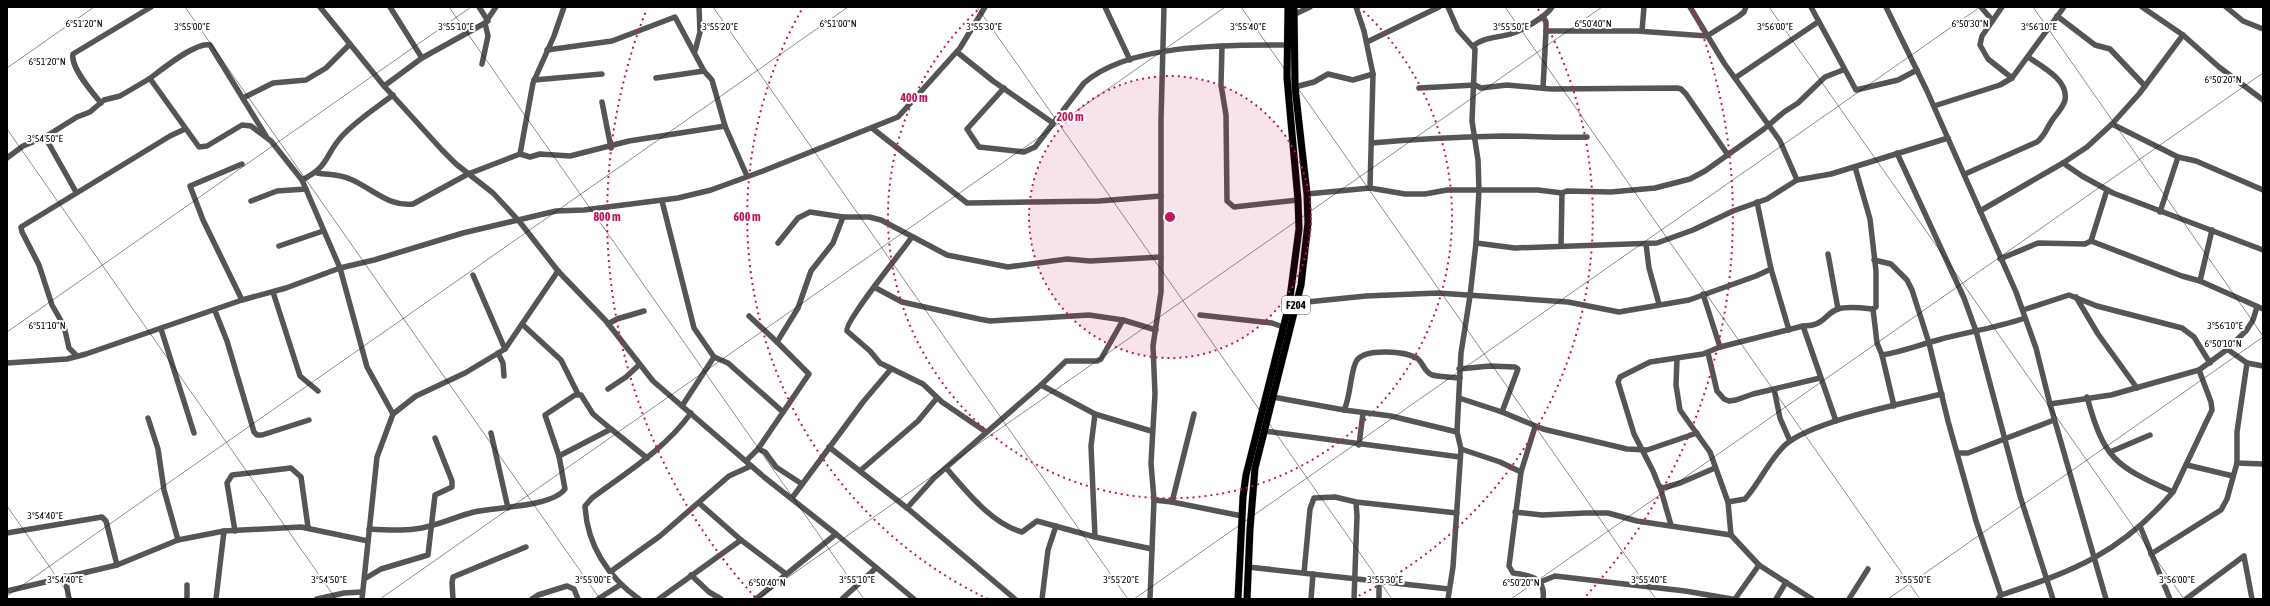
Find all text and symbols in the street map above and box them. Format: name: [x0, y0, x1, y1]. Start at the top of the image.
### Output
text: 6°51'20"N: [65, 18, 103, 29]
text: 6°51'00"N: [819, 18, 857, 29]
text: 6°50'40"N: [1574, 18, 1612, 29]
text: 6°50'30"N: [1951, 18, 1989, 29]
text: 3°55'00"E: [174, 21, 210, 32]
text: 3°55'10"E: [438, 21, 474, 32]
text: 3°55'20"E: [702, 21, 738, 32]
text: 3°55'30"E: [966, 21, 1002, 32]
text: 3°55'40"E: [1230, 21, 1266, 32]
text: 3°55'50"E: [1493, 21, 1529, 32]
text: 3°56'00"E: [1757, 21, 1793, 32]
text: 3°56'10"E: [2021, 21, 2057, 32]
text: 6°51'20"N: [28, 56, 66, 67]
text: 6°50'20"N: [2204, 74, 2242, 85]
text: 400 m: [899, 91, 928, 105]
text: 200 m: [1056, 110, 1084, 124]
text: 3°54'50"E: [27, 133, 63, 144]
text: 800 m: [593, 210, 621, 224]
text: 600 m: [733, 210, 761, 224]
centre of rings: [1163, 210, 1177, 224]
road number: F204: [1282, 296, 1310, 314]
text: 6°51'10"N: [28, 320, 66, 331]
text: 3°56'10"E: [2207, 320, 2243, 331]
text: 6°50'10"N: [2204, 338, 2242, 349]
text: 3°54'40"E: [27, 510, 63, 521]
text: 3°54'40"E: [47, 574, 83, 585]
text: 3°54'50"E: [311, 574, 347, 585]
text: 3°55'00"E: [575, 574, 611, 585]
text: 3°55'10"E: [839, 574, 875, 585]
text: 3°55'20"E: [1103, 574, 1139, 585]
text: 3°55'30"E: [1367, 574, 1403, 585]
text: 3°55'40"E: [1631, 574, 1667, 585]
text: 3°55'50"E: [1895, 574, 1931, 585]
text: 3°56'00"E: [2159, 574, 2195, 585]
text: 6°50'40"N: [748, 577, 786, 588]
text: 6°50'20"N: [1502, 577, 1540, 588]

